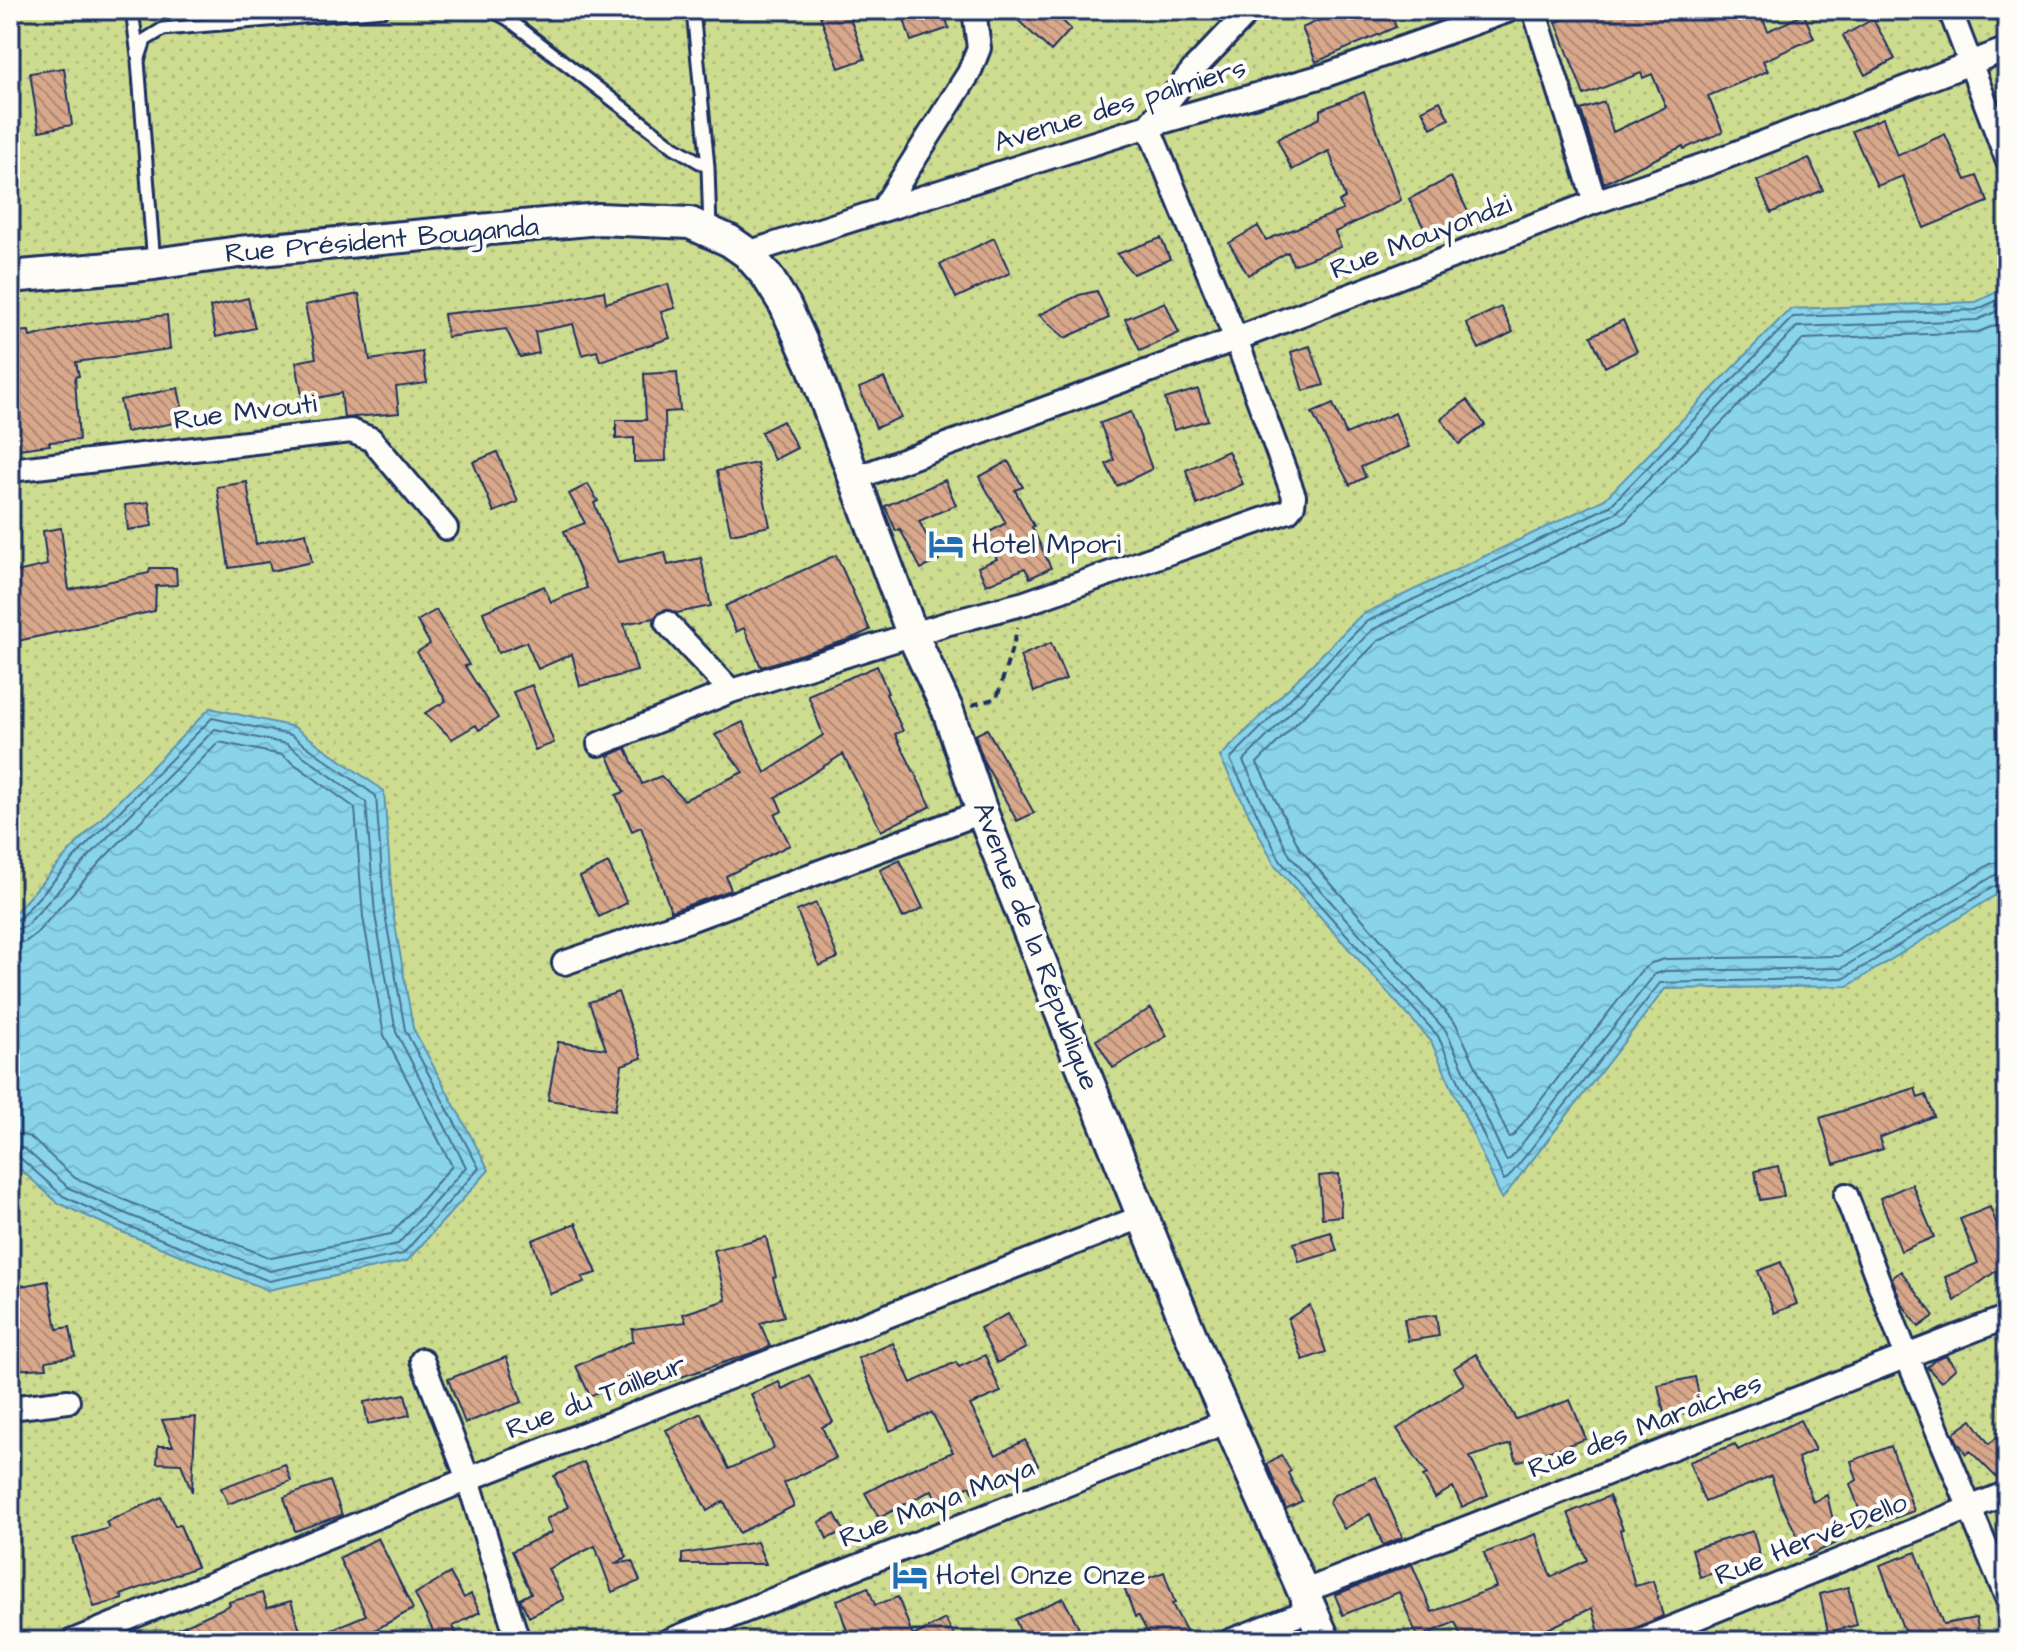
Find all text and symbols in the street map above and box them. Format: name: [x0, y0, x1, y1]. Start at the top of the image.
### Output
street label: Avenue des palmiers: [989, 48, 1251, 162]
street label: Rue Mouyondzi: [1325, 185, 1518, 291]
street label: Rue Président Bouganda: [224, 207, 540, 274]
street label: Rue Mvouti: [171, 384, 319, 440]
hotel icon: Hotel Mpori: [927, 525, 965, 563]
place label: Hotel Mpori: [972, 525, 1121, 564]
street label: Avenue de la République: [963, 796, 1109, 1096]
street label: Rue du Tailleur: [500, 1345, 692, 1449]
street label: Rue des Maraiches: [1523, 1363, 1767, 1489]
street label: Rue Maya Maya: [834, 1448, 1041, 1560]
street label: Rue Hervé-Dello: [1709, 1483, 1913, 1595]
hotel icon: Hotel Onze Onze: [891, 1556, 929, 1594]
place label: Hotel Onze Onze: [936, 1556, 1146, 1595]

